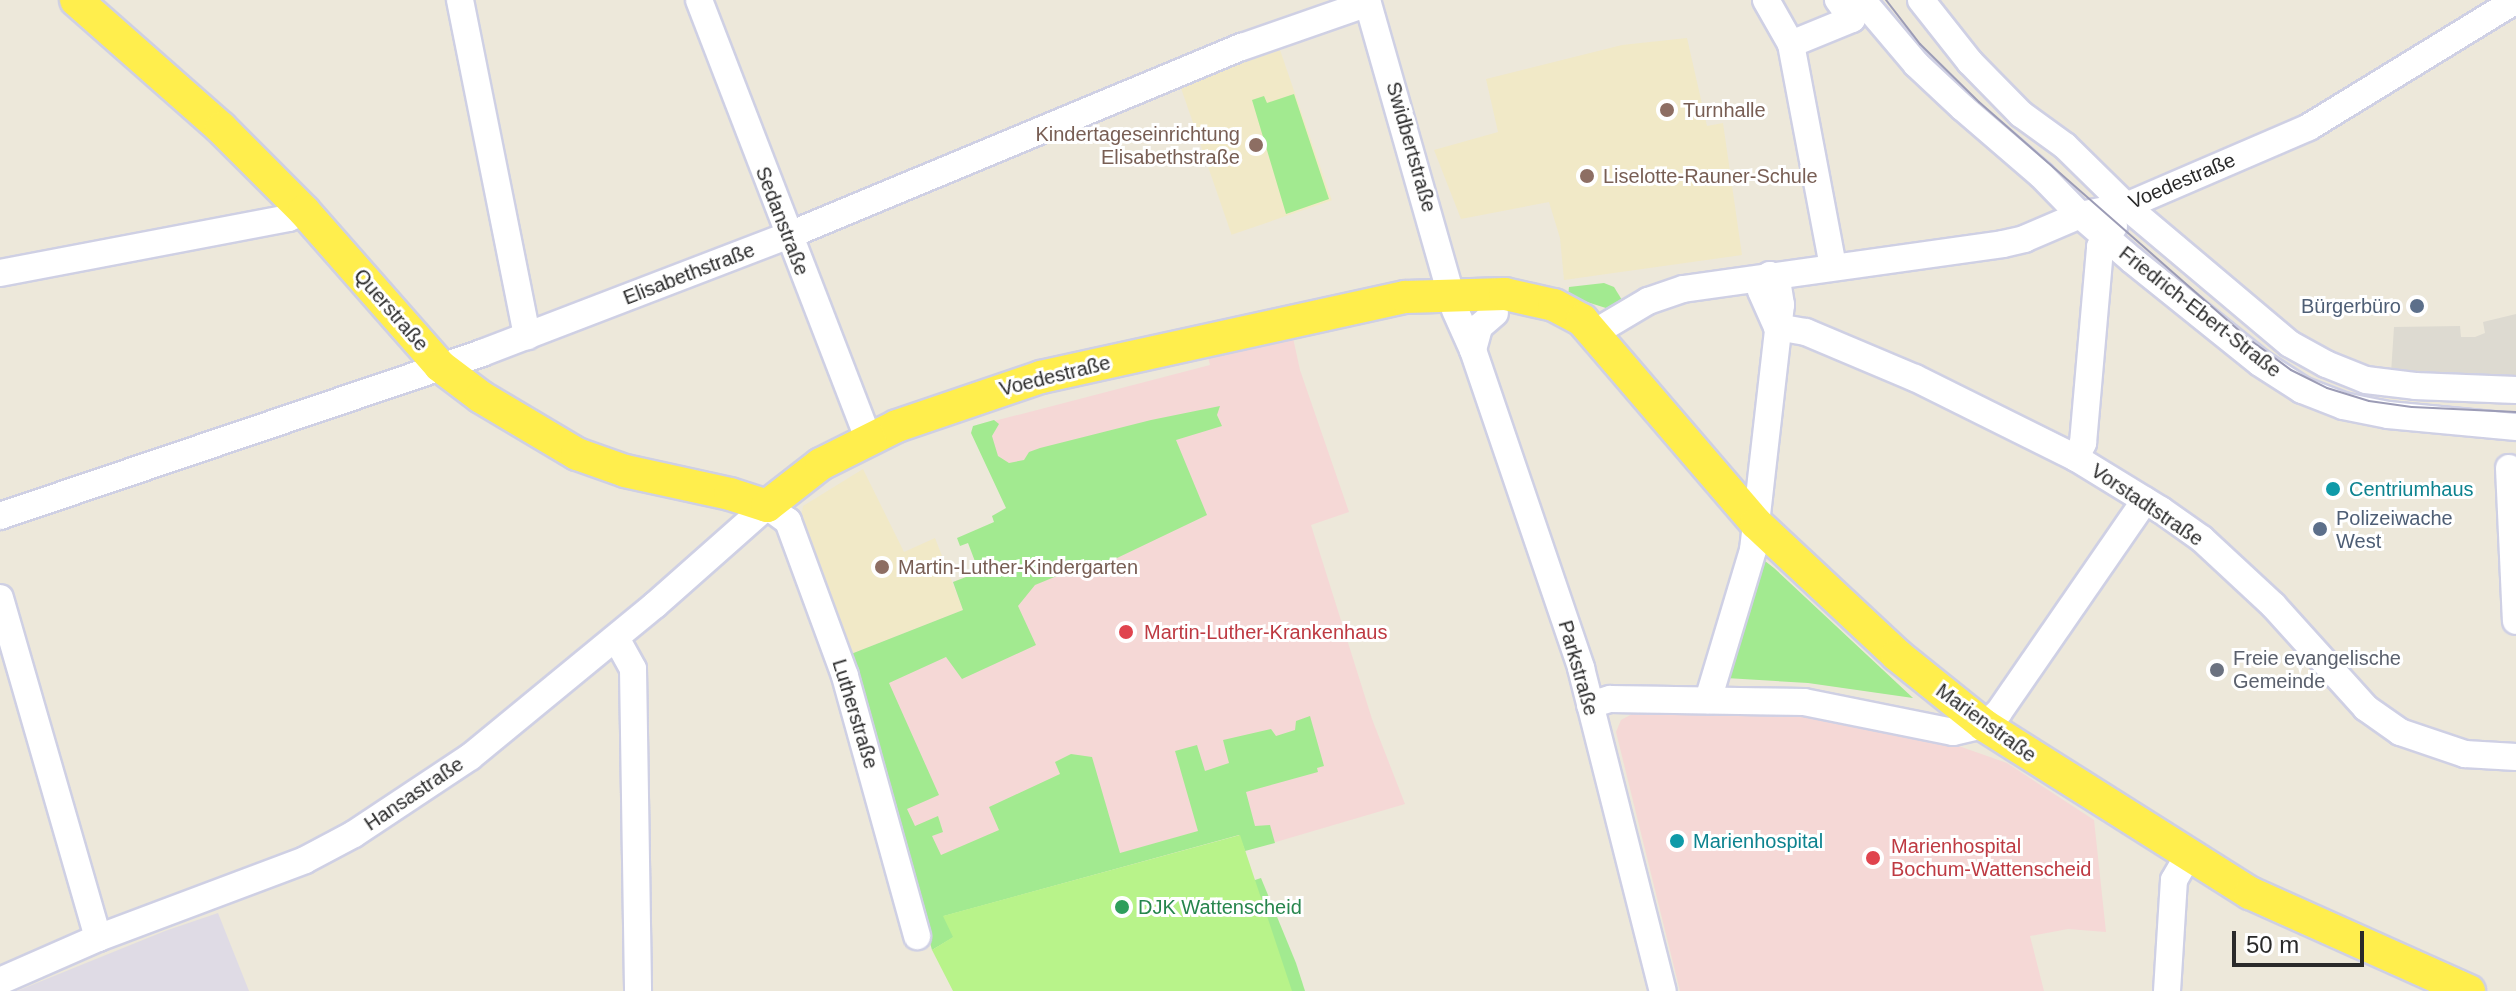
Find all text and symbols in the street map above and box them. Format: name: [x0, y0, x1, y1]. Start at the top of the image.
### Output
street label: Swidbertstraße: [1381, 79, 1441, 215]
place label: Turnhalle: [1683, 98, 1766, 122]
marker: Turnhalle: [1658, 101, 1676, 119]
place label: Kindertageseinrichtung Elisabethstraße: [1035, 122, 1240, 169]
marker: Kindertageseinrichtung Elisabethstraße: [1247, 136, 1265, 154]
street label: Voedestraße: [2125, 148, 2239, 214]
street label: Sedanstraße: [750, 163, 814, 279]
place label: Liselotte-Rauner-Schule: [1603, 164, 1818, 188]
marker: Liselotte-Rauner-Schule: [1578, 167, 1596, 185]
street label: Elisabethstraße: [620, 238, 758, 310]
street label: Friedrich-Ebert-Straße: [2114, 241, 2286, 383]
street label: Querstraße: [349, 264, 433, 356]
place label: Bürgerbüro: [2301, 294, 2401, 318]
marker: Bürgerbüro: [2408, 297, 2426, 315]
street label: Voedestraße: [997, 351, 1113, 401]
street label: Vorstadtstraße: [2086, 459, 2208, 551]
place label: Centriumhaus: [2349, 477, 2474, 501]
marker: Centriumhaus: [2324, 480, 2342, 498]
place label: Polizeiwache West: [2336, 506, 2453, 553]
marker: Polizeiwache West: [2311, 520, 2329, 538]
place label: Martin-Luther-Kindergarten: [898, 555, 1138, 579]
marker: Martin-Luther-Kindergarten: [873, 558, 891, 576]
street label: Parkstraße: [1553, 618, 1603, 718]
place label: Martin-Luther-Krankenhaus: [1144, 620, 1387, 644]
marker: Martin-Luther-Krankenhaus: [1115, 621, 1137, 643]
place label: Freie evangelische Gemeinde: [2233, 646, 2401, 693]
street label: Lutherstraße: [827, 656, 883, 772]
marker: Freie evangelische Gemeinde: [2208, 661, 2226, 679]
street label: Marienstraße: [1931, 679, 2041, 767]
street label: Hansastraße: [360, 752, 468, 836]
place label: Marienhospital: [1693, 829, 1823, 853]
marker: Marienhospital: [1668, 832, 1686, 850]
place label: Marienhospital Bochum-Wattenscheid: [1891, 834, 2091, 881]
marker: Marienhospital Bochum-Wattenscheid: [1862, 847, 1884, 869]
place label: DJK Wattenscheid: [1138, 895, 1302, 919]
marker: DJK Wattenscheid: [1113, 898, 1131, 916]
scale bar: [2236, 915, 2368, 965]
text: 50 m: [2246, 931, 2299, 958]

